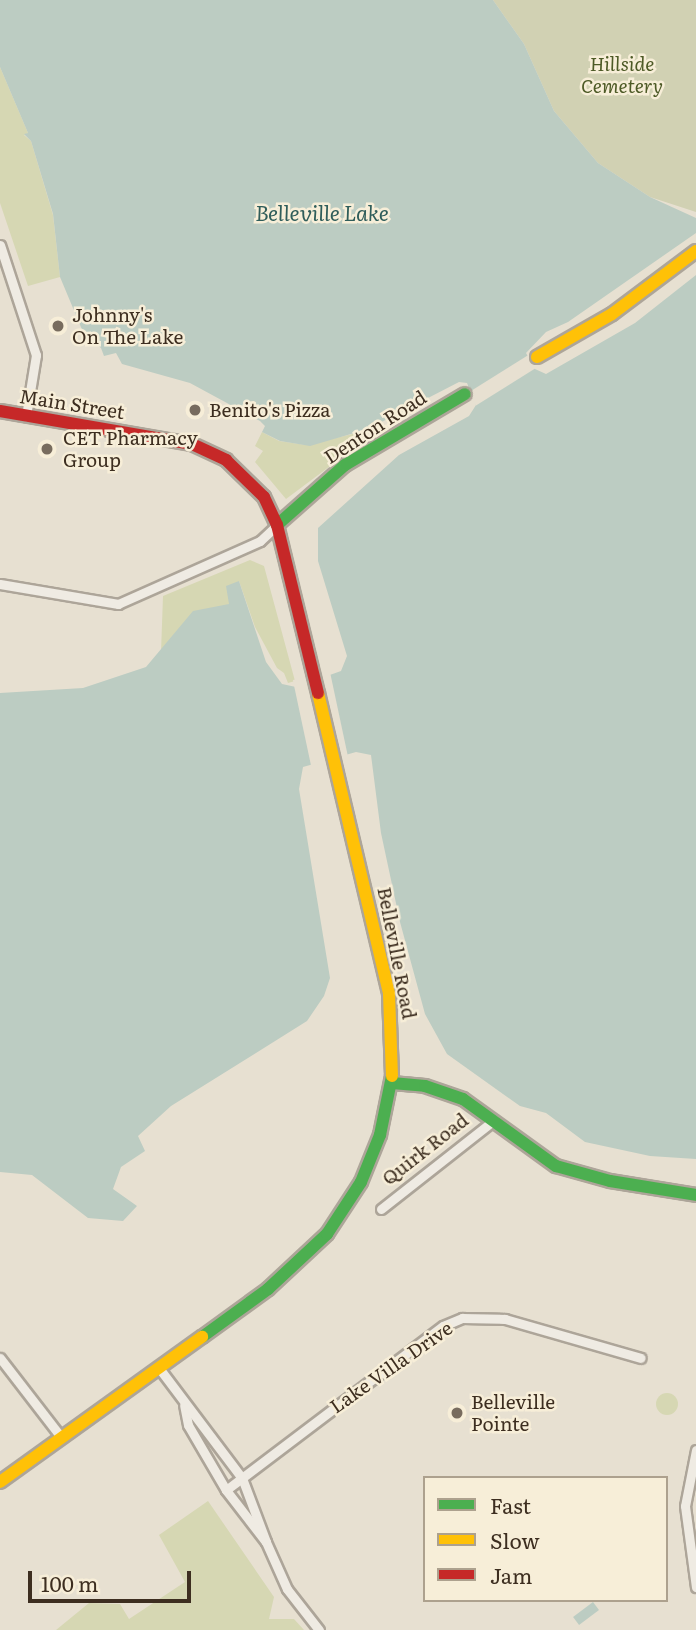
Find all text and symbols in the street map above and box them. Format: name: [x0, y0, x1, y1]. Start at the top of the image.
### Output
park label: Hillside Cemetery: [581, 53, 663, 97]
water label: Belleville Lake: [255, 199, 389, 225]
place label: Johnny's On The Lake: [72, 304, 183, 348]
marker: Johnny's On The Lake: [50, 318, 66, 334]
street label: Main Street: [18, 384, 126, 424]
street label: Denton Road: [320, 386, 430, 468]
place label: Benito's Pizza: [209, 399, 330, 421]
marker: Benito's Pizza: [187, 402, 203, 418]
place label: CET Pharmacy Group: [63, 427, 198, 471]
marker: CET Pharmacy Group: [37, 439, 57, 459]
street label: Belleville Road: [373, 885, 421, 1021]
street label: Quirk Road: [377, 1108, 473, 1190]
street label: Lake Villa Drive: [325, 1316, 457, 1418]
place label: Belleville Pointe: [471, 1391, 555, 1435]
marker: Belleville Pointe: [449, 1405, 465, 1421]
legend: [423, 1476, 668, 1602]
text: Fast: [490, 1489, 531, 1520]
text: Slow: [490, 1524, 540, 1555]
scale bar: [32, 1556, 194, 1600]
text: Jam: [490, 1559, 532, 1590]
text: 100 m: [41, 1567, 98, 1598]

